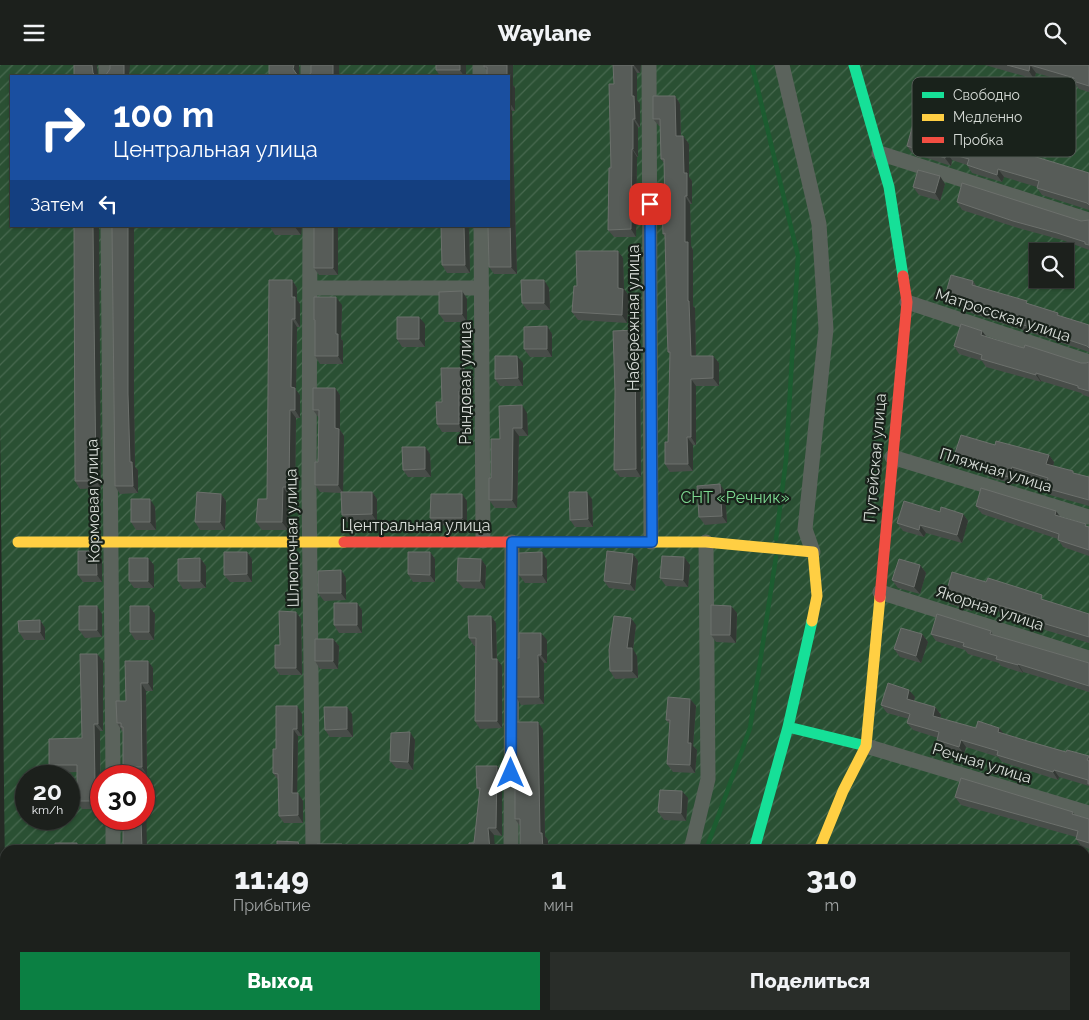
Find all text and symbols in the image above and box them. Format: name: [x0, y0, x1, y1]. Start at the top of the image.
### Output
icon: menu: [20, 19, 48, 47]
icon: search: [1041, 19, 1069, 47]
text: Waylane: [498, 20, 591, 46]
legend: [912, 77, 1076, 157]
text: Свободно: [953, 87, 1020, 103]
text: 100 m: [113, 94, 214, 135]
icon: right: [30, 95, 95, 160]
text: Медленно: [953, 109, 1022, 125]
text: Пробка: [953, 132, 1003, 148]
text: Центральная улица: [113, 136, 318, 162]
pin: [629, 183, 671, 225]
icon: left: [94, 190, 122, 218]
icon: arrive: [636, 190, 664, 218]
text: Затем: [30, 193, 84, 215]
map controls: [1029, 243, 1074, 288]
button: search: [1029, 243, 1074, 288]
street label: Набережная улица: [624, 245, 643, 391]
street label: Матросская улица: [933, 284, 1073, 346]
street label: Рындовая улица: [456, 321, 475, 445]
street label: Путейская улица: [860, 393, 890, 523]
street label: Кормовая улица: [82, 439, 104, 563]
street label: Пляжная улица: [937, 444, 1055, 496]
street label: Шлюпочная улица: [281, 468, 303, 608]
park label: СНТ «Речник»: [680, 488, 790, 507]
street label: Центральная улица: [342, 516, 490, 535]
street label: Якорная улица: [933, 582, 1047, 634]
street label: Речная улица: [930, 739, 1034, 787]
position arrow: [484, 746, 536, 798]
speed limit sign: 30: [90, 765, 155, 830]
text: 20: [33, 776, 62, 806]
text: km/h: [32, 803, 63, 817]
text: 11:49: [235, 861, 309, 896]
text: 1: [551, 861, 566, 896]
text: 310: [806, 861, 857, 896]
text: Прибытие: [233, 896, 311, 915]
text: мин: [543, 896, 573, 915]
text: m: [824, 896, 839, 915]
button: Выход: [20, 952, 540, 1010]
button: Поделиться: [550, 952, 1070, 1010]

